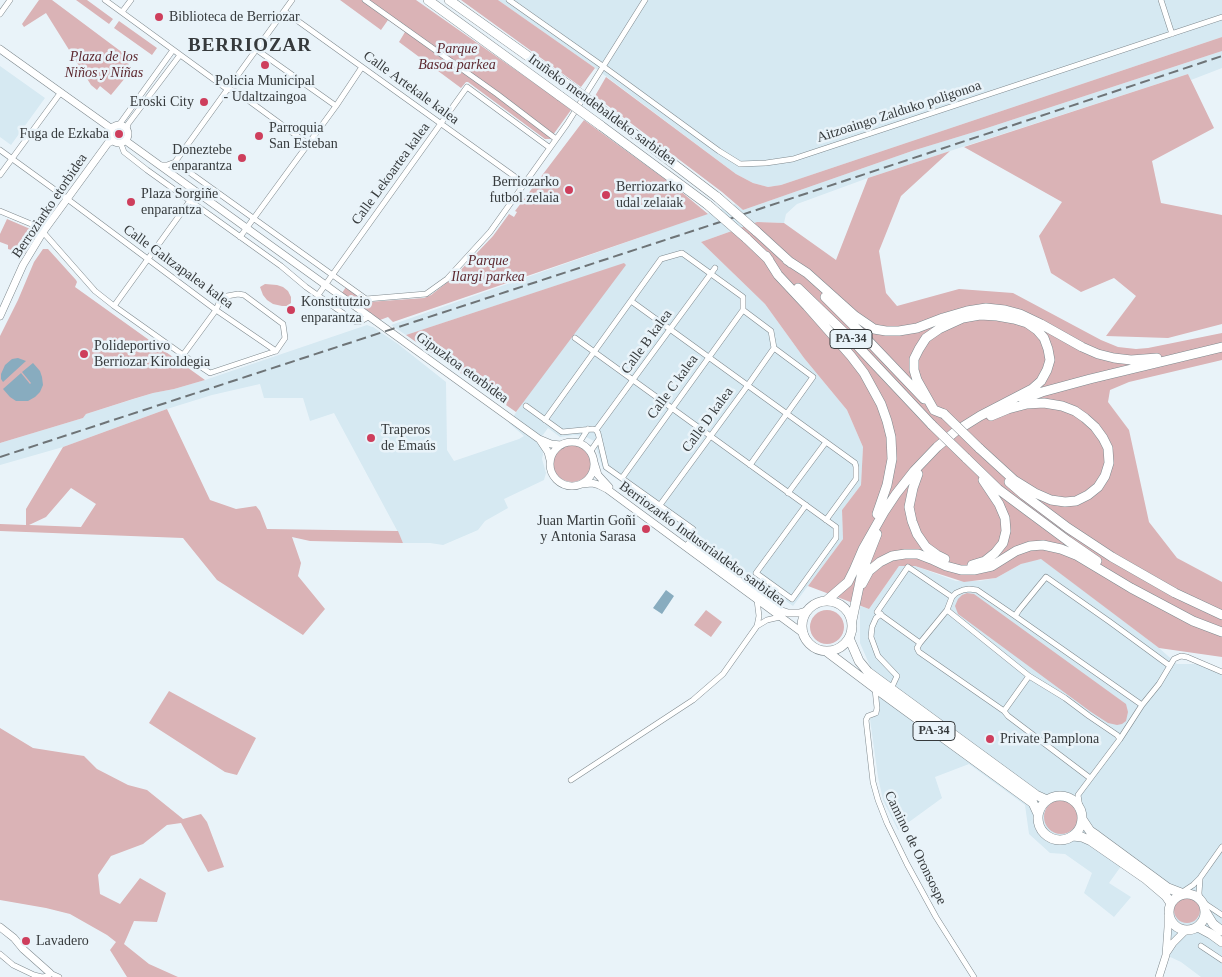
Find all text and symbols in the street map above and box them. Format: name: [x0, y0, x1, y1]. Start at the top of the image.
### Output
place label: Biblioteca de Berriozar: [169, 9, 300, 25]
marker: Biblioteca de Berriozar: [153, 11, 165, 23]
district label: BERRIOZAR: [187, 35, 313, 57]
park label: Parque Basoa parkea: [418, 41, 496, 74]
street label: Calle Artekale kalea: [360, 48, 462, 128]
park label: Plaza de los Niños y Niñas: [65, 49, 143, 82]
street label: Iruñeko mendebaldeko sarbidea: [525, 51, 679, 169]
marker: Policia Municipal - Udaltzaingoa: [259, 59, 271, 71]
place label: Policia Municipal - Udaltzaingoa: [215, 73, 315, 105]
street label: Aitzoaingo Zalduko poligonoa: [815, 77, 983, 147]
place label: Eroski City: [130, 94, 194, 110]
marker: Eroski City: [198, 96, 210, 108]
place label: Parroquia San Esteban: [269, 120, 338, 152]
street label: Calle Lekoartea kalea: [348, 120, 434, 228]
place label: Fuga de Ezkaba: [20, 126, 109, 142]
marker: Fuga de Ezkaba: [113, 128, 125, 140]
marker: Parroquia San Esteban: [253, 130, 265, 142]
place label: Doneztebe enparantza: [171, 142, 232, 174]
street label: Berroziarko etorbidea: [9, 151, 91, 261]
marker: Doneztebe enparantza: [236, 152, 248, 164]
place label: Berriozarko futbol zelaia: [489, 174, 559, 206]
place label: Berriozarko udal zelaiak: [616, 179, 683, 212]
marker: Berriozarko futbol zelaia: [563, 184, 575, 196]
place label: Plaza Sorgiñe enparantza: [141, 186, 218, 218]
marker: Berriozarko udal zelaiak: [600, 189, 612, 201]
marker: Plaza Sorgiñe enparantza: [125, 196, 137, 208]
street label: Calle Galtzapalea kalea: [120, 221, 236, 313]
park label: Parque Ilargi parkea: [451, 253, 525, 286]
place label: Konstitutzio enparantza: [301, 294, 370, 326]
marker: Konstitutzio enparantza: [285, 304, 297, 316]
street label: Calle B kalea: [618, 307, 676, 377]
street label: Gipuzkoa etorbidea: [413, 329, 511, 407]
road number: PA-34: [830, 329, 872, 348]
place label: Polideportivo Berriozar Kiroldegia: [94, 338, 210, 371]
marker: Polideportivo Berriozar Kiroldegia: [78, 348, 90, 360]
street label: Calle C kalea: [644, 352, 702, 422]
street label: Calle D kalea: [679, 384, 737, 456]
place label: Traperos de Emaús: [381, 422, 436, 454]
marker: Traperos de Emaús: [365, 432, 377, 444]
street label: Berriozarko Industrialdeko sarbidea: [616, 478, 788, 610]
place label: Juan Martin Goñi y Antonia Sarasa: [537, 513, 636, 546]
marker: Juan Martin Goñi y Antonia Sarasa: [640, 523, 652, 535]
road number: PA-34: [913, 721, 955, 740]
place label: Private Pamplona: [1000, 731, 1099, 747]
marker: Private Pamplona: [984, 733, 996, 745]
street label: Camino de Oronsospe: [880, 788, 950, 908]
place label: Lavadero: [36, 933, 89, 949]
marker: Lavadero: [20, 935, 32, 947]

